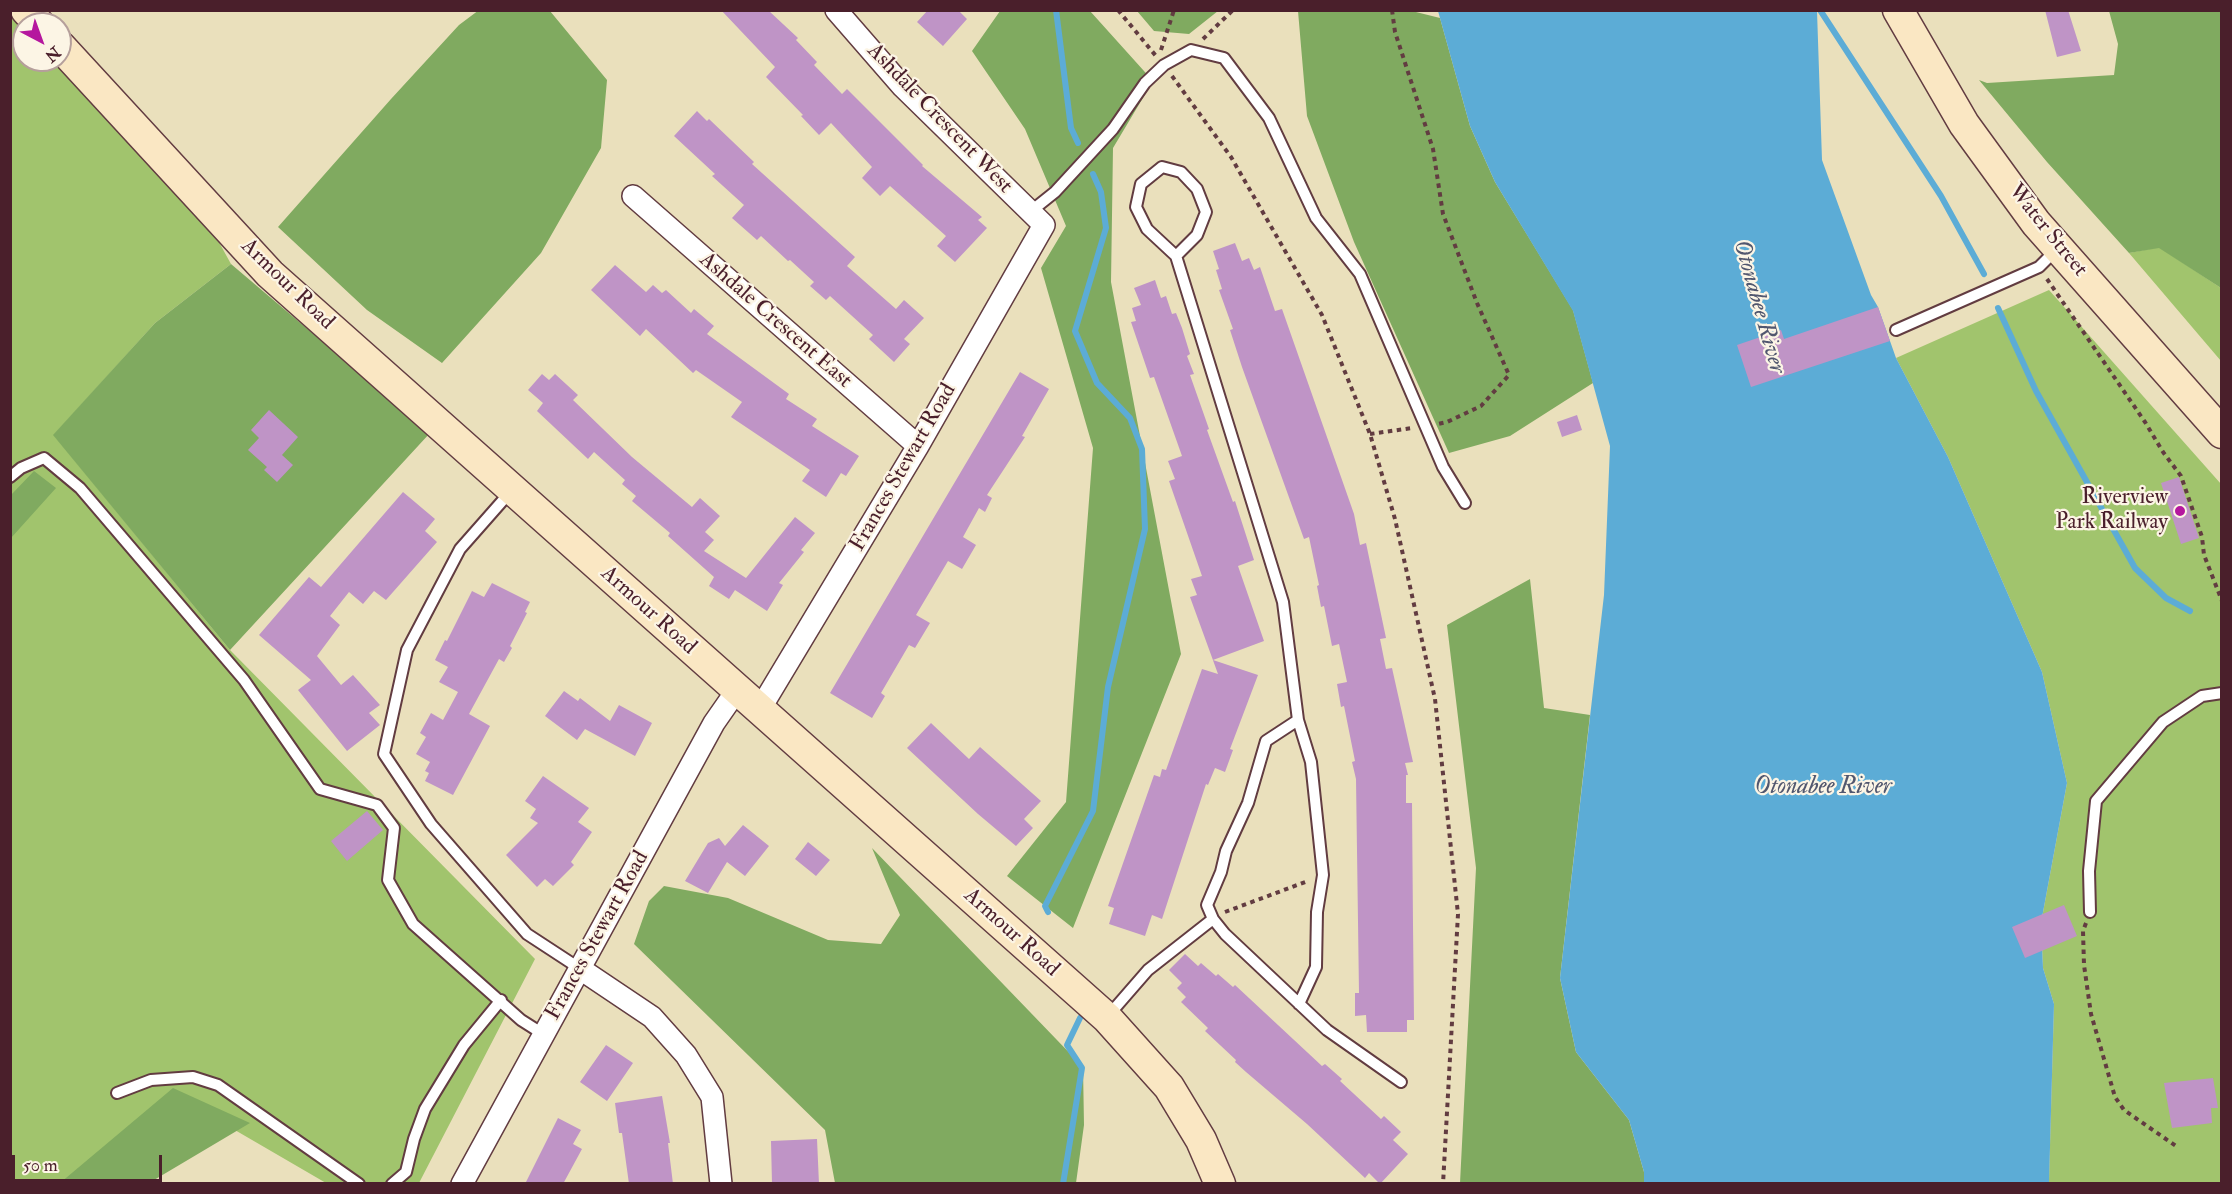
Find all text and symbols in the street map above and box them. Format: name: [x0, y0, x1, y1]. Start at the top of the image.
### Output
north arrow: [12, 12, 72, 72]
street label: Ashdale Crescent West: [861, 38, 1017, 200]
text: N: [41, 42, 64, 66]
street label: Water Street: [2002, 179, 2092, 283]
street label: Armour Road: [235, 234, 339, 336]
water label: Otonabee River: [1725, 237, 1791, 377]
street label: Ashdale Crescent East: [693, 248, 857, 394]
street label: Frances Stewart Road: [845, 380, 963, 556]
place label: Riverview Park Railway: [2055, 485, 2168, 536]
marker: Riverview Park Railway: [2173, 504, 2187, 518]
street label: Armour Road: [595, 561, 701, 661]
water label: Otonabee River: [1754, 774, 1892, 802]
street label: Frances Stewart Road: [541, 847, 655, 1025]
street label: Armour Road: [958, 883, 1064, 983]
scale bar: [15, 1143, 165, 1181]
text: 50 m: [23, 1154, 58, 1177]

